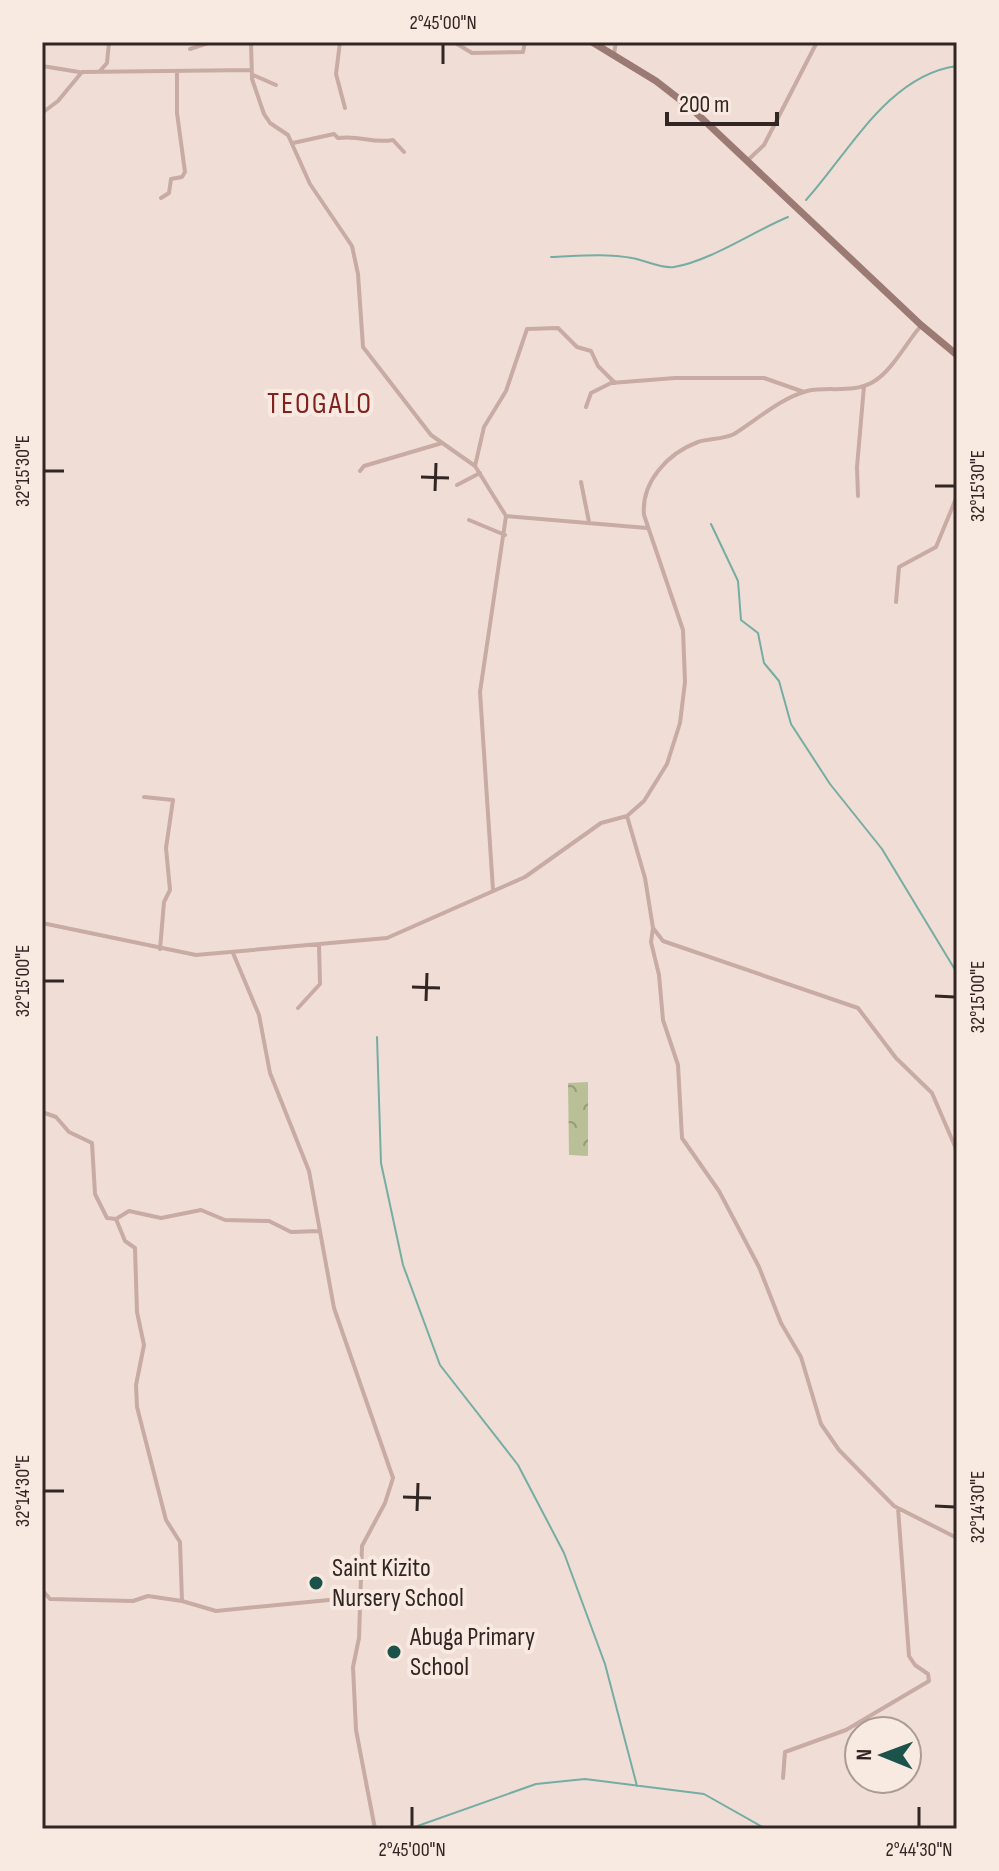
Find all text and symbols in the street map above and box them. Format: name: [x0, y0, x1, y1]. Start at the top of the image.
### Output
text: 2°45'00"N: [409, 11, 477, 35]
scale bar: [667, 76, 777, 126]
text: 200 m: [679, 90, 730, 119]
district label: TEOGALO: [267, 386, 373, 422]
text: 32°15'30"E: [11, 435, 35, 507]
text: 32°15'30"E: [966, 450, 990, 522]
text: 32°15'00"E: [11, 945, 35, 1017]
text: 32°15'00"E: [966, 961, 990, 1033]
text: 32°14'30"E: [11, 1455, 35, 1527]
text: 32°14'30"E: [966, 1471, 990, 1543]
place label: Saint Kizito Nursery School: [332, 1553, 464, 1614]
marker: Saint Kizito Nursery School: [307, 1574, 325, 1592]
place label: Abuga Primary School: [409, 1622, 535, 1683]
marker: Abuga Primary School: [385, 1643, 403, 1661]
north arrow: [843, 1715, 923, 1795]
text: N: [851, 1749, 878, 1761]
text: 2°45'00"N: [378, 1838, 446, 1862]
text: 2°44'30"N: [885, 1838, 953, 1862]

